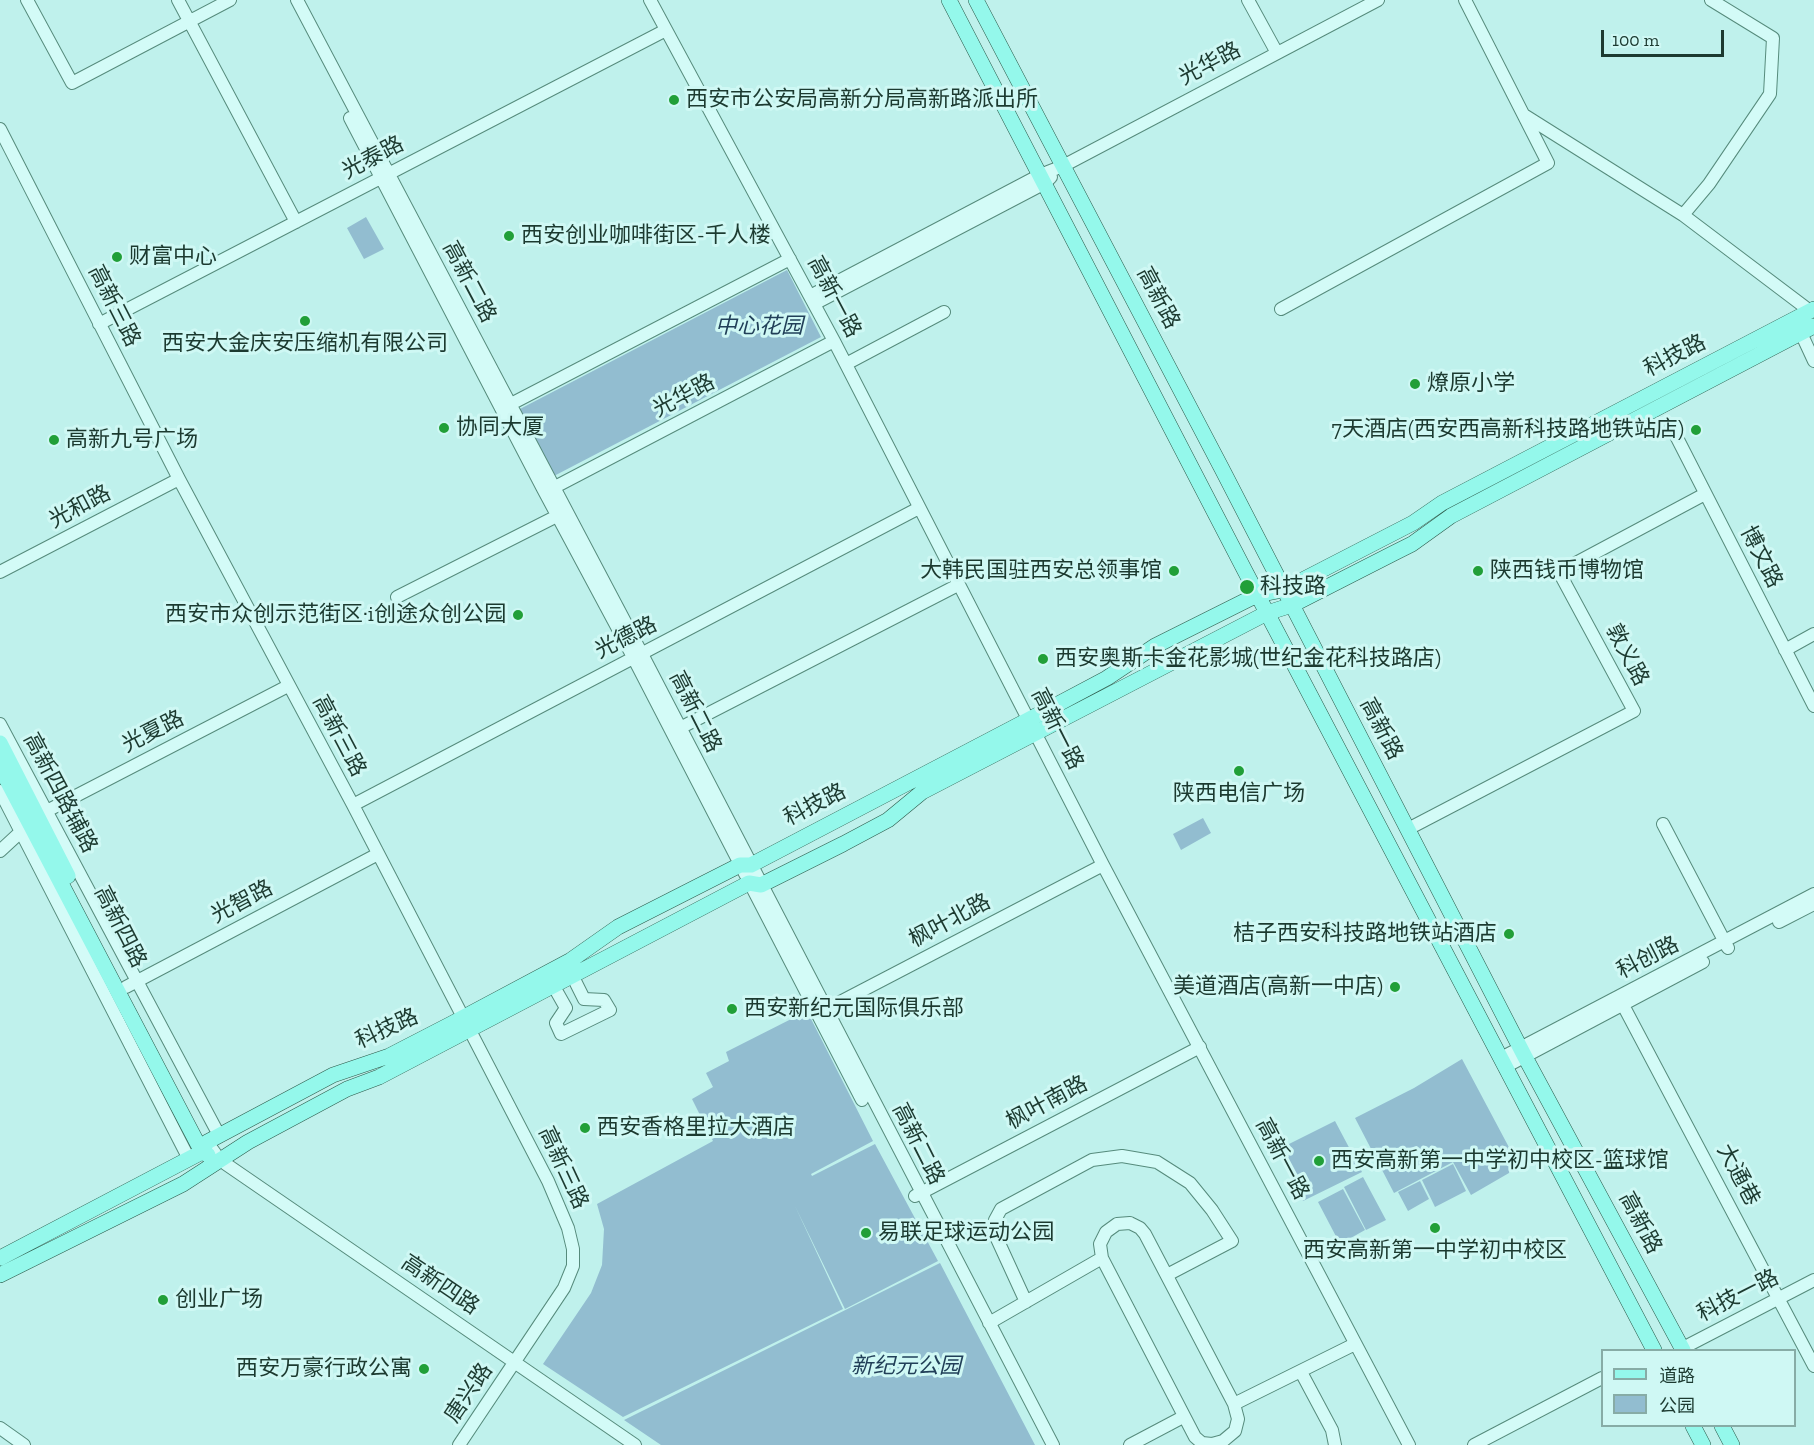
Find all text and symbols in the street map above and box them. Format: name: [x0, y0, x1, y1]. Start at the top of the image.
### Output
scale bar: [1604, 18, 1727, 56]
text: 100 m: [1612, 29, 1659, 51]
street label: 光华路: [1175, 37, 1245, 91]
place label: 西安市公安局高新分局高新路派出所: [686, 87, 1038, 113]
marker: 西安市公安局高新分局高新路派出所: [667, 93, 681, 107]
street label: 光泰路: [338, 131, 408, 185]
place label: 西安创业咖啡街区-千人楼: [521, 223, 771, 249]
marker: 西安创业咖啡街区-千人楼: [502, 229, 516, 243]
street label: 高新二路: [437, 237, 501, 327]
place label: 财富中心: [129, 244, 217, 270]
marker: 财富中心: [110, 250, 124, 264]
street label: 高新一路: [802, 252, 866, 342]
street label: 高新三路: [82, 261, 146, 351]
street label: 高新路: [1131, 263, 1185, 333]
marker: 西安大金庆安压缩机有限公司: [298, 314, 312, 328]
park label: 中心花园: [715, 314, 803, 340]
street label: 科技路: [1640, 329, 1710, 383]
place label: 西安大金庆安压缩机有限公司: [162, 331, 448, 357]
street label: 光华路: [649, 369, 719, 423]
place label: 燎原小学: [1427, 371, 1515, 397]
marker: 燎原小学: [1408, 377, 1422, 391]
place label: 协同大厦: [456, 415, 544, 441]
place label: 7天酒店(西安西高新科技路地铁站店): [1332, 417, 1684, 443]
marker: 协同大厦: [437, 421, 451, 435]
marker: 7天酒店(西安西高新科技路地铁站店): [1689, 423, 1703, 437]
place label: 高新九号广场: [66, 427, 198, 453]
marker: 高新九号广场: [47, 433, 61, 447]
street label: 光和路: [45, 480, 115, 534]
street label: 博文路: [1734, 522, 1788, 592]
place label: 大韩民国驻西安总领事馆: [920, 558, 1162, 584]
place label: 陕西钱币博物馆: [1490, 558, 1644, 584]
marker: 大韩民国驻西安总领事馆: [1167, 564, 1181, 578]
marker: 陕西钱币博物馆: [1471, 564, 1485, 578]
place label: 科技路: [1260, 574, 1326, 600]
marker: 科技路: [1238, 578, 1256, 596]
place label: 西安市众创示范街区·i创途众创公园: [165, 602, 506, 628]
marker: 西安市众创示范街区·i创途众创公园: [511, 608, 525, 622]
street label: 光德路: [591, 611, 661, 665]
street label: 敦义路: [1600, 620, 1654, 690]
place label: 西安奥斯卡金花影城(世纪金花科技路店): [1055, 646, 1441, 672]
marker: 西安奥斯卡金花影城(世纪金花科技路店): [1036, 652, 1050, 666]
street label: 高新二路: [663, 667, 727, 757]
street label: 高新一路: [1025, 684, 1089, 774]
street label: 高新三路: [307, 691, 371, 781]
street label: 高新路: [1354, 694, 1408, 764]
street label: 光夏路: [118, 705, 188, 759]
street label: 高新四路辅路: [17, 729, 103, 857]
marker: 陕西电信广场: [1232, 764, 1246, 778]
street label: 科技路: [780, 778, 850, 832]
place label: 陕西电信广场: [1173, 781, 1305, 807]
street label: 光智路: [207, 875, 277, 929]
street label: 高新四路: [88, 882, 152, 972]
street label: 枫叶北路: [905, 889, 995, 953]
place label: 桔子西安科技路地铁站酒店: [1233, 921, 1497, 947]
marker: 桔子西安科技路地铁站酒店: [1502, 927, 1516, 941]
street label: 科创路: [1613, 931, 1683, 985]
place label: 美道酒店(高新一中店): [1173, 974, 1383, 1000]
marker: 美道酒店(高新一中店): [1388, 980, 1402, 994]
place label: 西安新纪元国际俱乐部: [744, 996, 964, 1022]
marker: 西安新纪元国际俱乐部: [725, 1002, 739, 1016]
street label: 科技路: [351, 1004, 423, 1054]
street label: 枫叶南路: [1002, 1071, 1092, 1135]
street label: 高新二路: [886, 1099, 950, 1189]
street label: 高新一路: [1250, 1114, 1314, 1204]
place label: 西安香格里拉大酒店: [597, 1115, 795, 1141]
marker: 西安香格里拉大酒店: [578, 1121, 592, 1135]
street label: 高新三路: [532, 1123, 594, 1213]
street label: 大通巷: [1711, 1140, 1765, 1210]
place label: 西安高新第一中学初中校区-篮球馆: [1331, 1148, 1669, 1174]
marker: 西安高新第一中学初中校区-篮球馆: [1312, 1154, 1326, 1168]
street label: 高新路: [1613, 1188, 1667, 1258]
place label: 易联足球运动公园: [878, 1220, 1054, 1246]
marker: 西安高新第一中学初中校区: [1428, 1221, 1442, 1235]
marker: 易联足球运动公园: [859, 1226, 873, 1240]
place label: 西安高新第一中学初中校区: [1303, 1238, 1567, 1264]
street label: 高新四路: [396, 1249, 484, 1321]
street label: 科技一路: [1693, 1264, 1783, 1328]
place label: 创业广场: [175, 1287, 263, 1313]
marker: 创业广场: [156, 1293, 170, 1307]
legend: [1601, 1349, 1796, 1427]
park label: 新纪元公园: [851, 1354, 961, 1380]
place label: 西安万豪行政公寓: [236, 1356, 412, 1382]
street label: 唐兴路: [440, 1358, 498, 1428]
marker: 西安万豪行政公寓: [417, 1362, 431, 1376]
text: 道路: [1659, 1365, 1695, 1387]
text: 公园: [1659, 1395, 1695, 1417]

